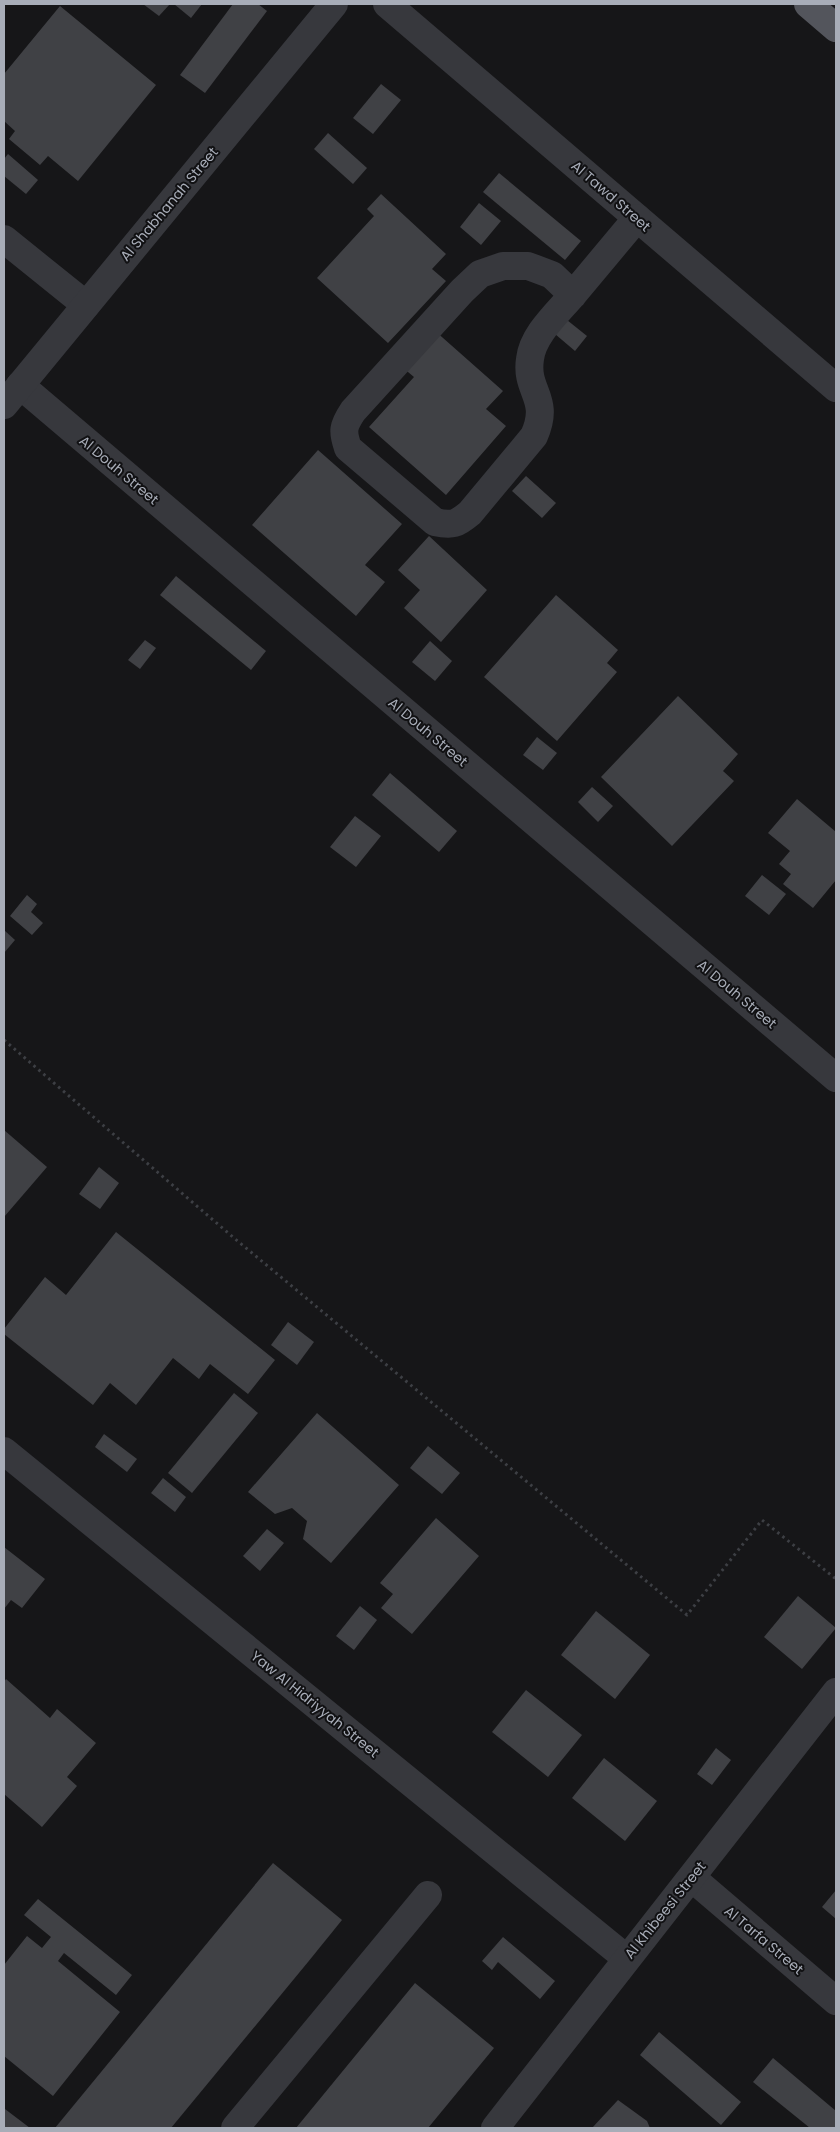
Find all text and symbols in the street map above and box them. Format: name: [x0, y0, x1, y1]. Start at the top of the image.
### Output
street label: Al Shabhanah Street: [115, 143, 223, 265]
street label: Al Tawd Street: [567, 156, 655, 236]
street label: Al Douh Street: [75, 431, 163, 509]
street label: Al Douh Street: [384, 693, 472, 771]
street label: Al Douh Street: [693, 955, 781, 1033]
street label: Yaw Al Hidriyyah Street: [247, 1646, 383, 1762]
street label: Al Khibeesi Street: [620, 1857, 710, 1963]
street label: Al Tarfa Street: [720, 1901, 808, 1979]

